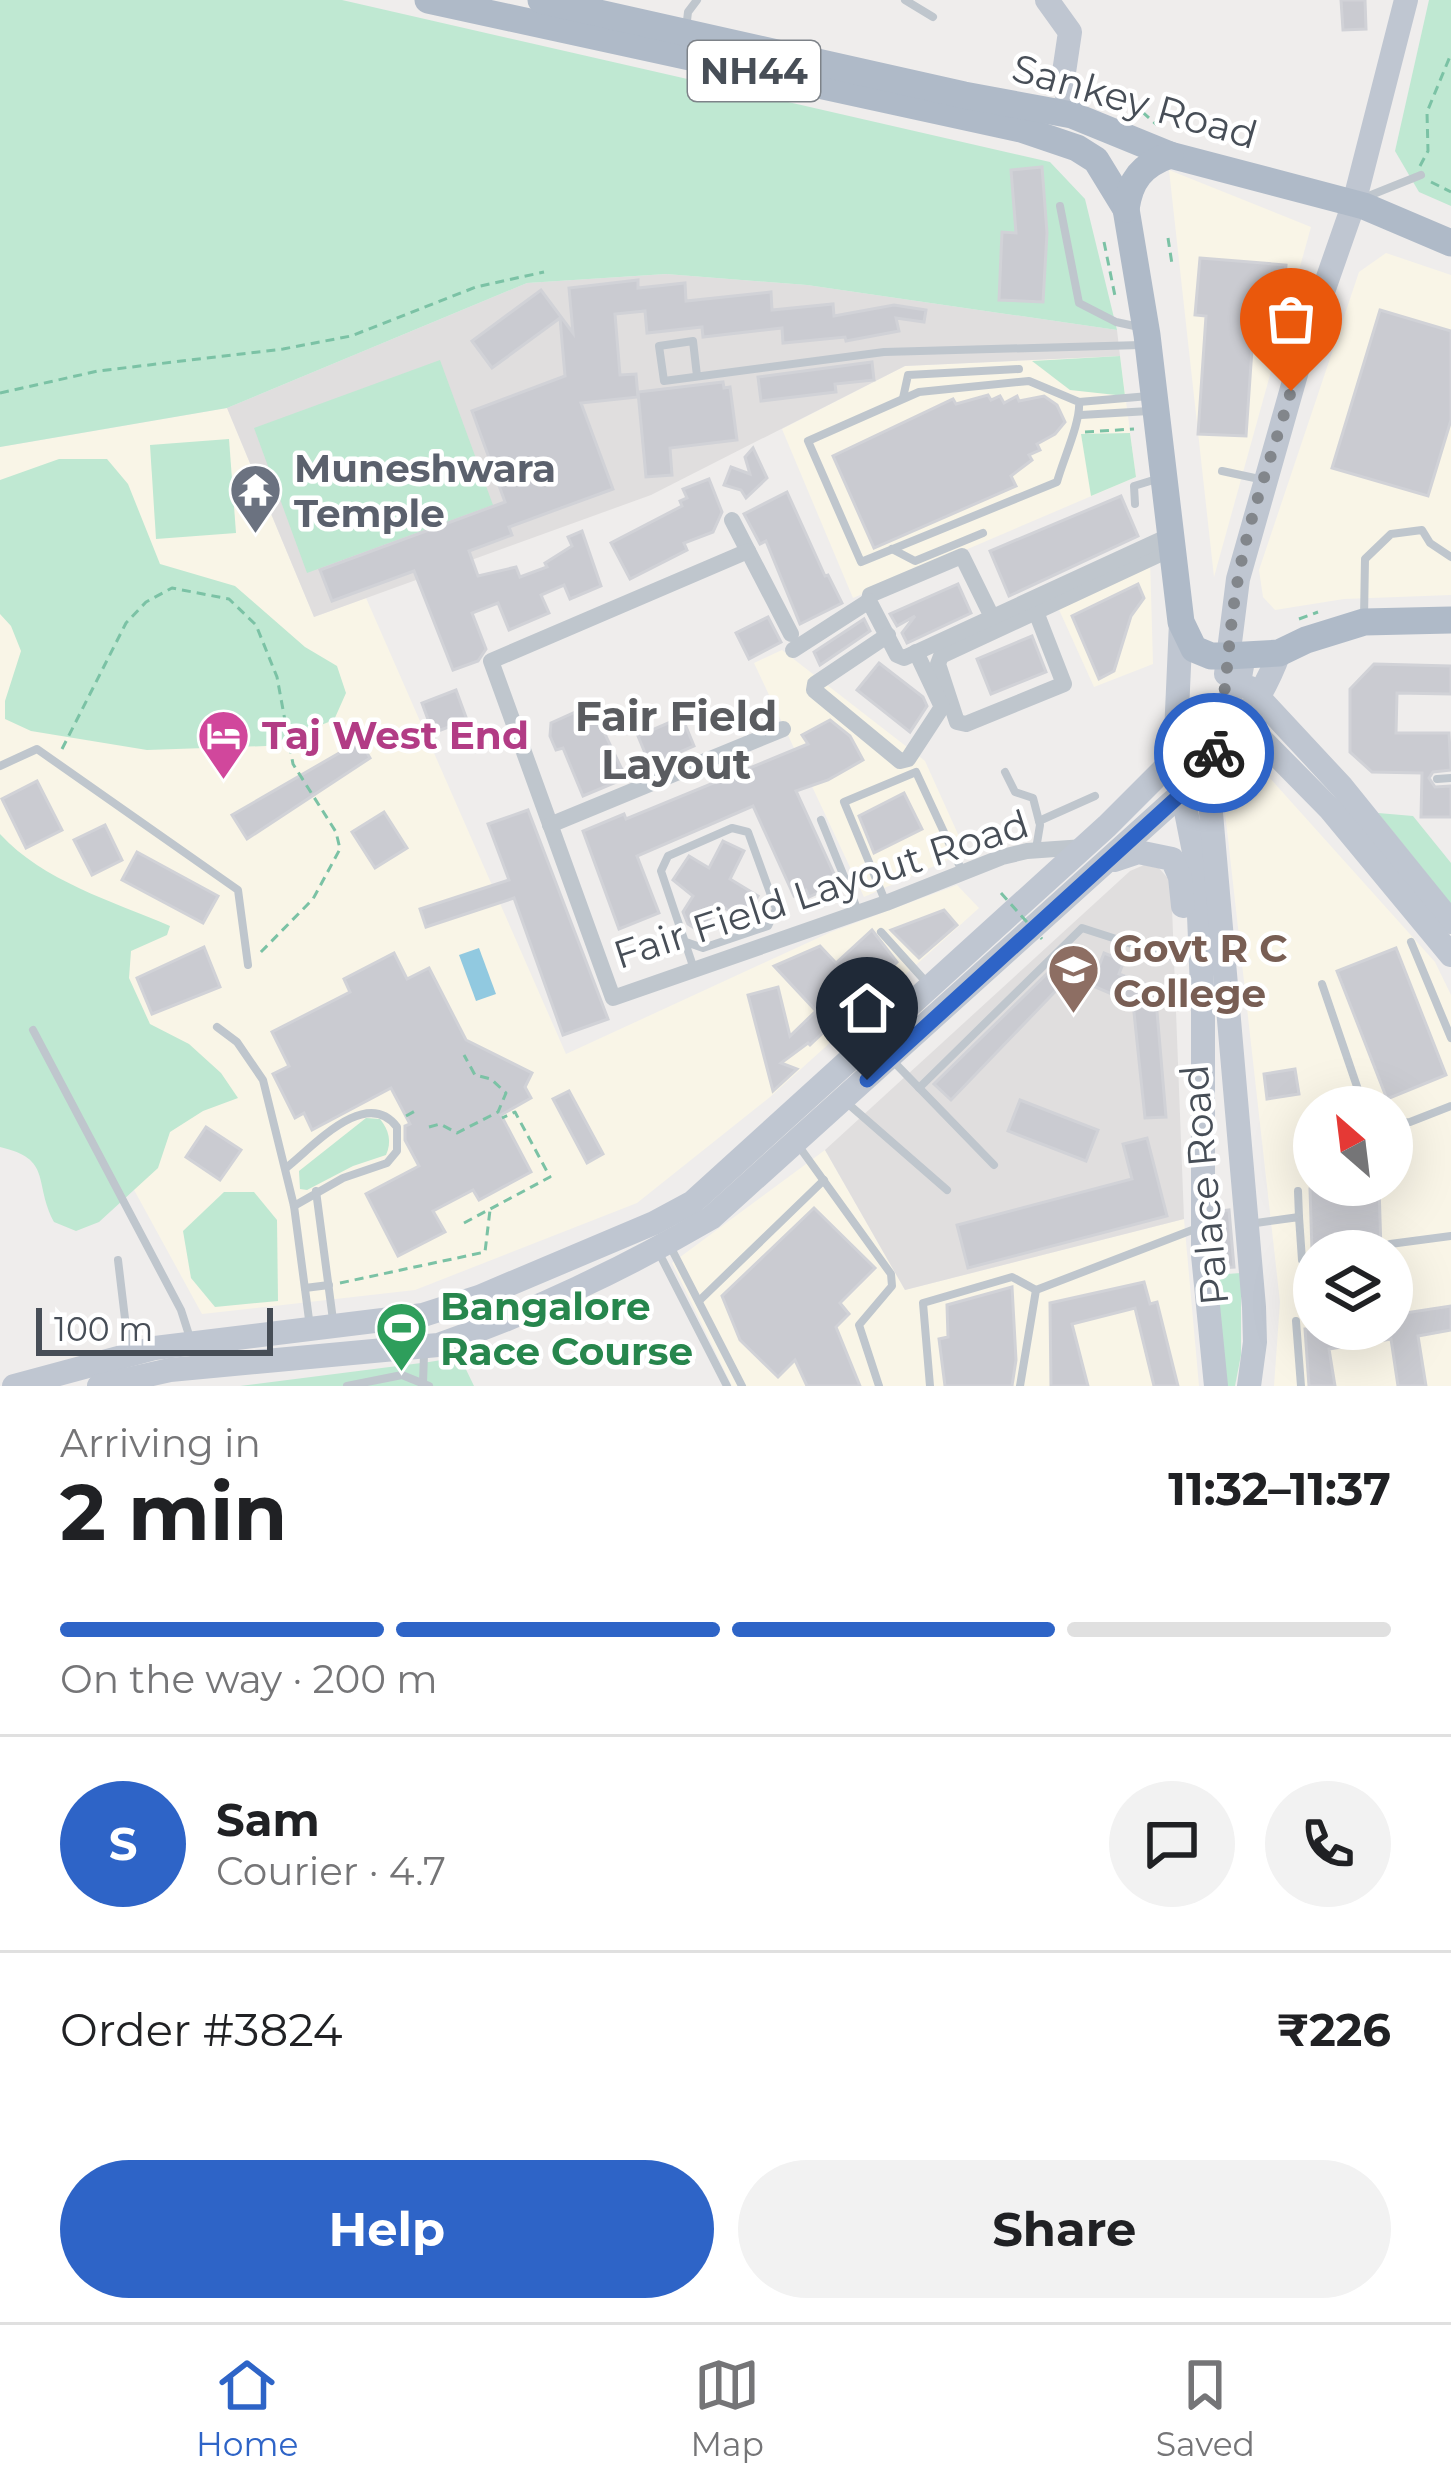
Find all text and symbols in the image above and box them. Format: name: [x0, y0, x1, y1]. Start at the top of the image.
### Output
road number: NH44: [688, 41, 820, 101]
street label: Sankey Road: [1007, 43, 1263, 159]
pin: [1240, 268, 1342, 391]
icon: bag: [1258, 286, 1324, 352]
place label: Muneshwara Temple: [294, 444, 556, 537]
temple icon: Muneshwara Temple: [227, 462, 283, 536]
district label: Fair Field Layout: [575, 690, 777, 790]
courier: [1154, 693, 1274, 813]
hotel icon: Taj West End: [195, 707, 251, 781]
place label: Taj West End: [262, 711, 529, 759]
icon: bike: [1181, 720, 1247, 786]
street label: Fair Field Layout Road: [607, 799, 1035, 979]
place label: Govt R C College: [1113, 924, 1288, 1017]
school or university icon: Govt R C College: [1046, 942, 1102, 1016]
pin: [816, 957, 918, 1080]
icon: home: [834, 975, 900, 1041]
street label: Palace Road: [1170, 1063, 1238, 1307]
north arrow: [1293, 1086, 1413, 1206]
map controls: [1293, 1086, 1413, 1350]
button: layers: [1293, 1230, 1413, 1350]
place label: Bangalore Race Course: [440, 1282, 693, 1375]
sports icon: Bangalore Race Course: [373, 1300, 429, 1374]
scale bar: [36, 1302, 273, 1355]
text: 100 m: [54, 1309, 153, 1349]
text: Arriving in: [60, 1419, 261, 1467]
text: 11:32–11:37: [1168, 1461, 1391, 1516]
text: 2 min: [60, 1464, 287, 1560]
text: On the way · 200 m: [60, 1655, 438, 1703]
button: chat: [1109, 1781, 1235, 1907]
button: phone: [1265, 1781, 1391, 1907]
text: Sam: [216, 1792, 320, 1847]
text: S: [109, 1816, 137, 1871]
text: Courier · 4.7: [216, 1847, 446, 1895]
text: Order #3824: [60, 2002, 342, 2057]
text: ₹226: [1277, 2002, 1391, 2057]
button: Help: [60, 2160, 714, 2298]
button: Share: [738, 2160, 1391, 2298]
tab: Home: [196, 2352, 298, 2464]
tab: Map: [690, 2352, 764, 2464]
tab: Saved: [1156, 2352, 1255, 2464]

